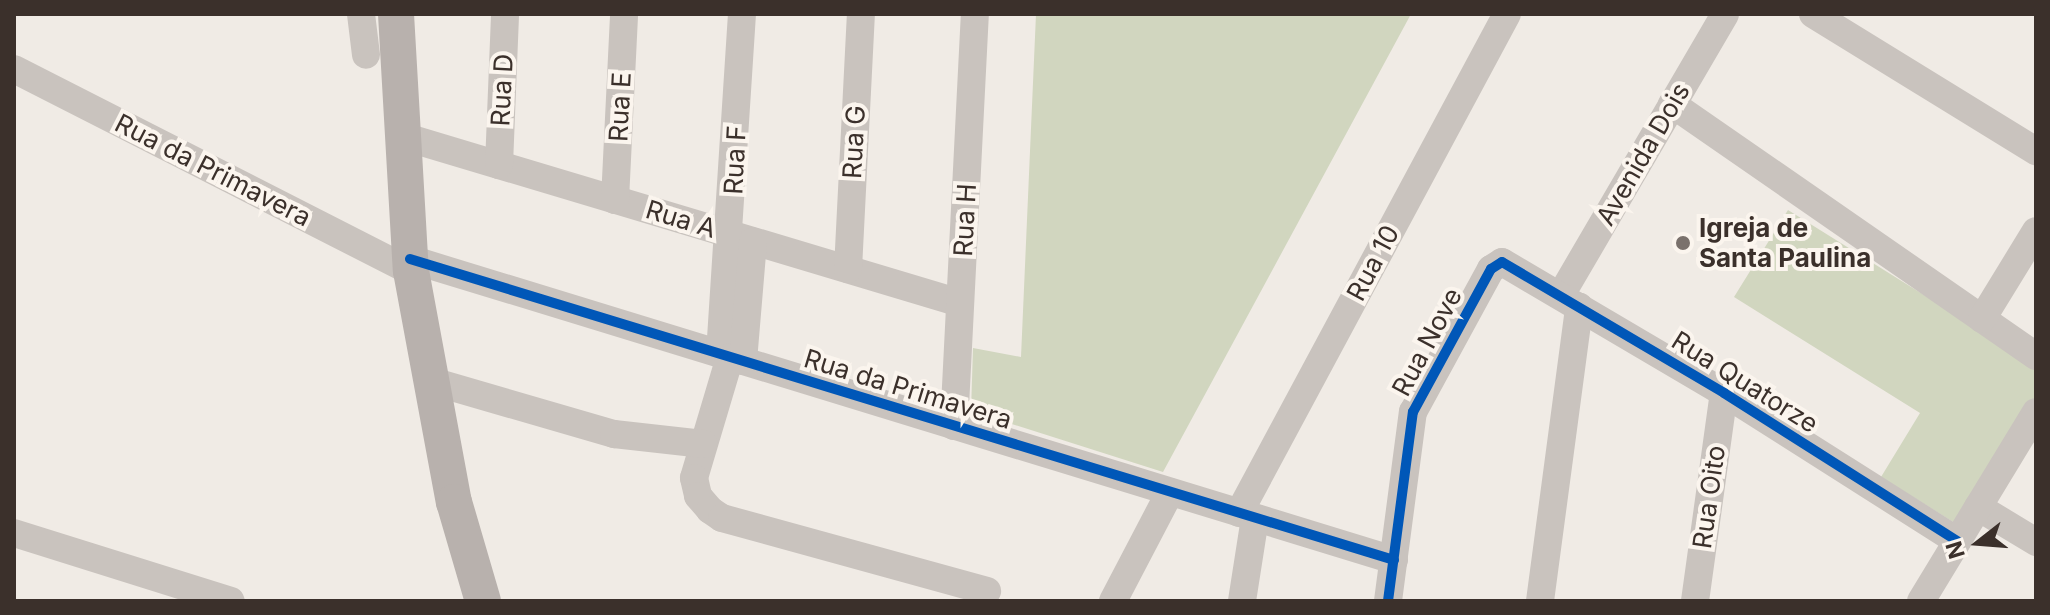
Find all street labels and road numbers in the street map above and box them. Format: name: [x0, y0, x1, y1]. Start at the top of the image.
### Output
street label: Rua D: [485, 53, 519, 127]
street label: Rua E: [603, 71, 637, 143]
street label: Avenida Dois: [1590, 77, 1696, 231]
street label: Rua G: [837, 105, 871, 179]
street label: Rua da Primavera: [110, 107, 316, 233]
street label: Rua F: [718, 125, 752, 195]
street label: Rua H: [948, 183, 982, 257]
street label: Rua A: [642, 194, 720, 244]
street label: Rua 10: [1340, 220, 1406, 306]
street label: Rua Nove: [1386, 283, 1468, 401]
street label: Rua Quatorze: [1666, 325, 1824, 439]
street label: Rua da Primavera: [800, 343, 1016, 435]
street label: Rua Oito: [1686, 443, 1732, 551]

